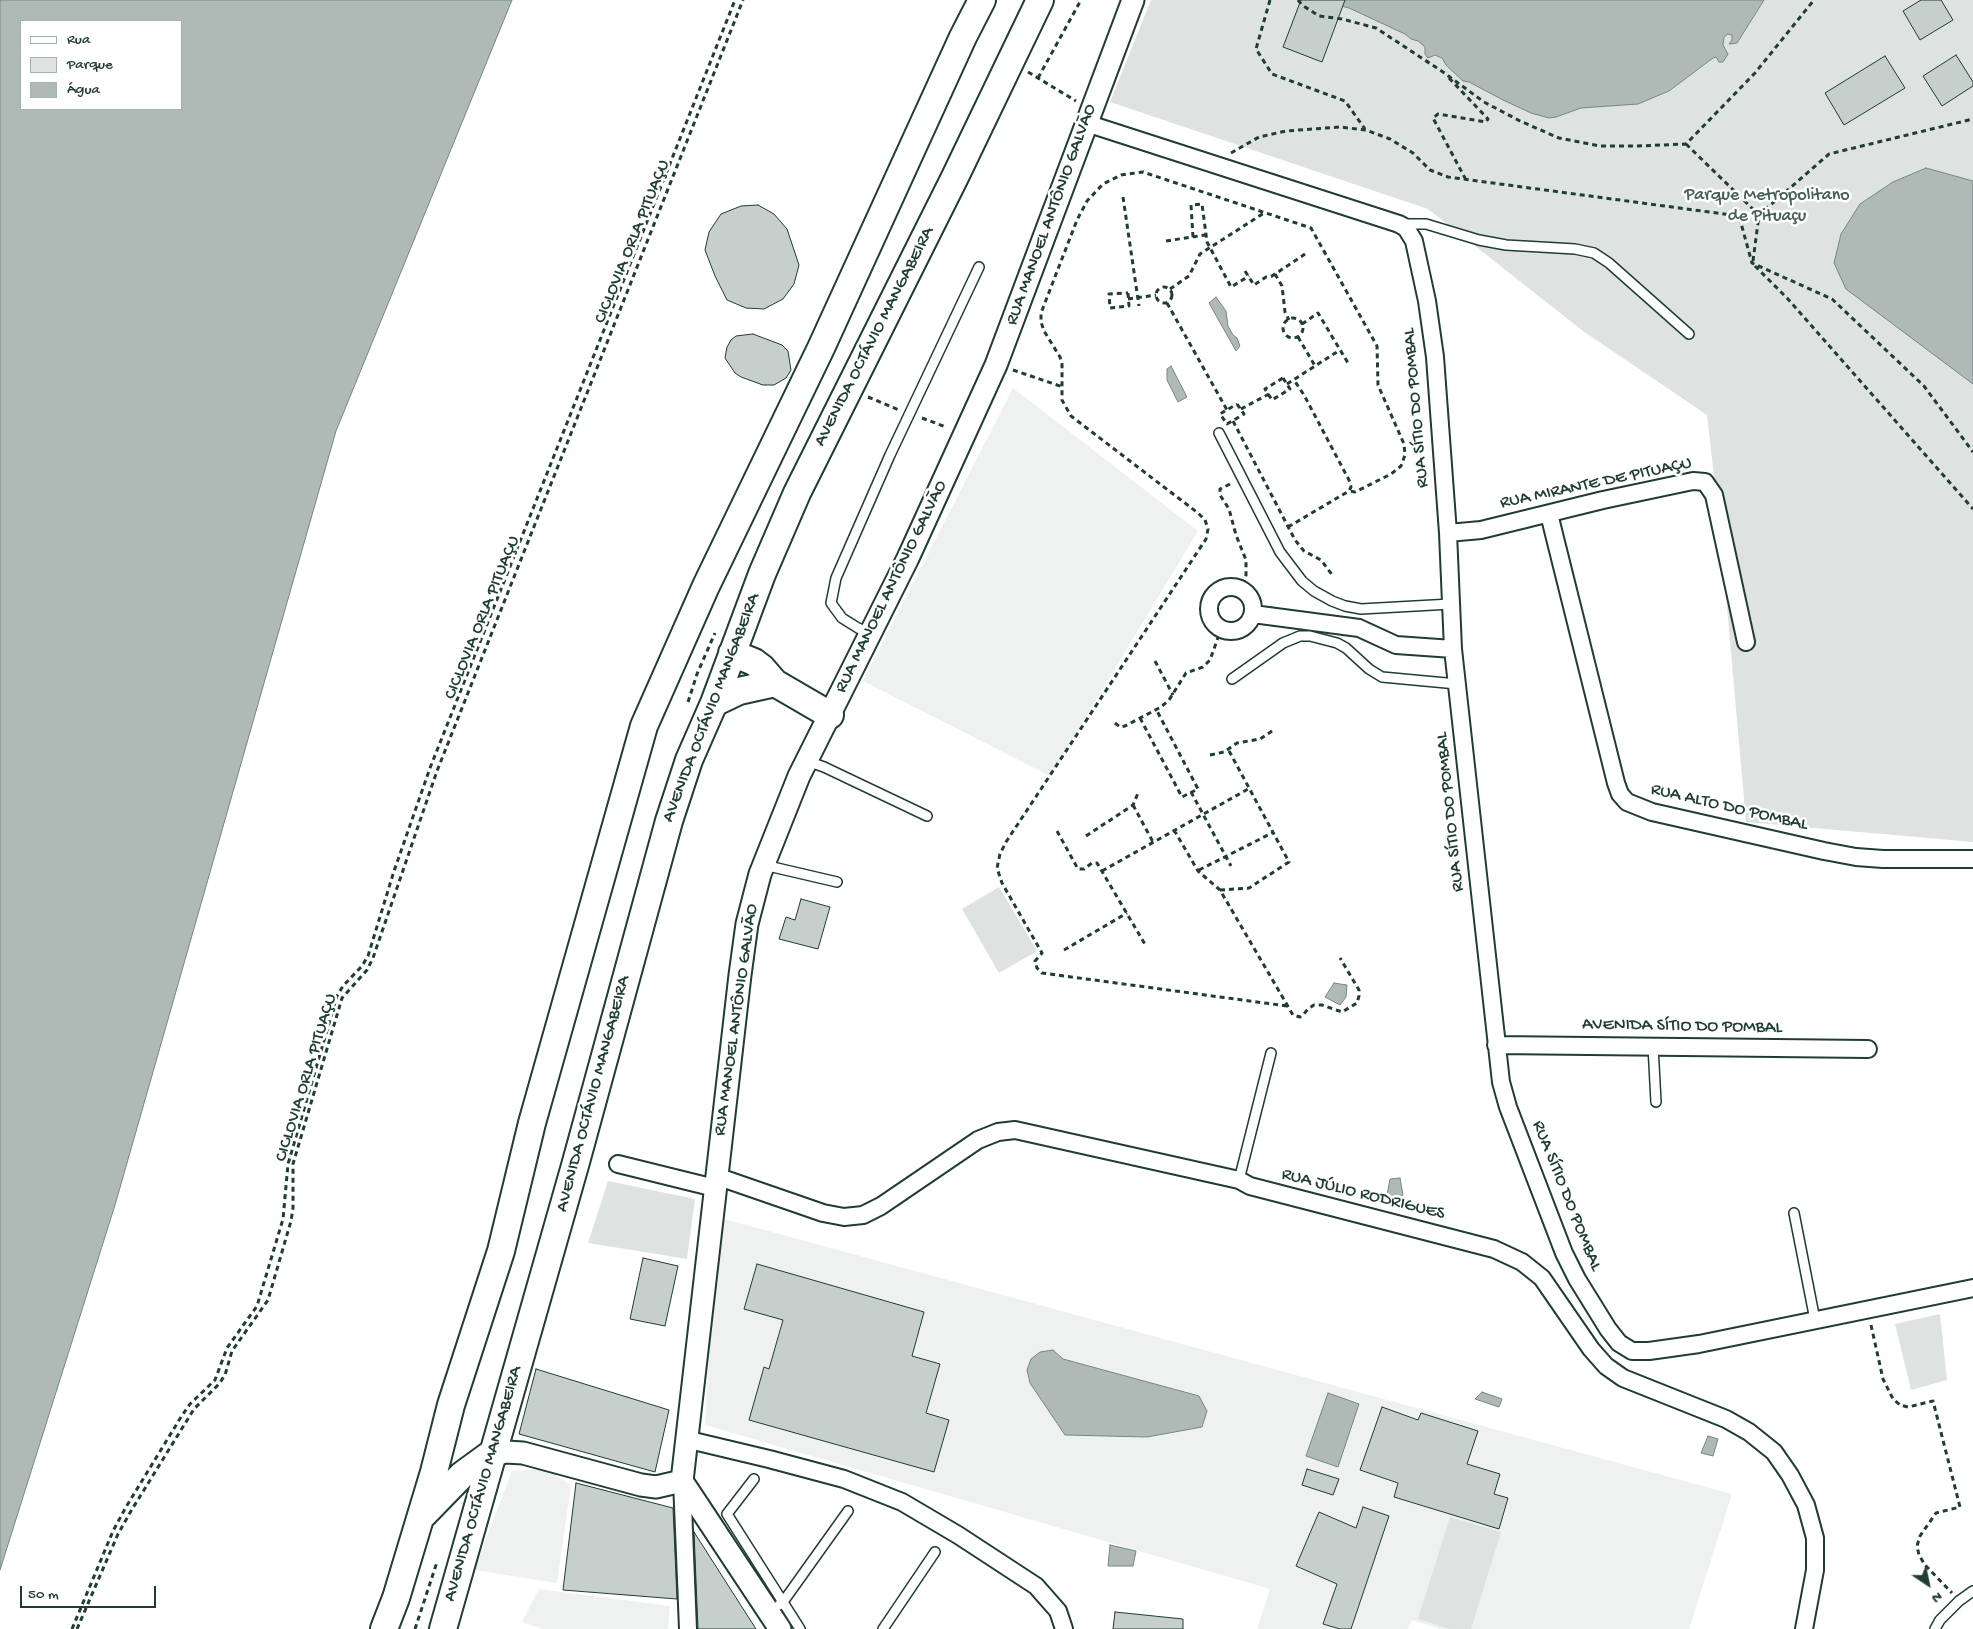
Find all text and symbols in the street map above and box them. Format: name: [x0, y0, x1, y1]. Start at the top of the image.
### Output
legend: [20, 20, 182, 110]
text: Rua: [67, 31, 90, 49]
text: Parque: [67, 56, 113, 74]
text: Água: [67, 81, 100, 99]
street label: RUA MANOEL ANTÔNIO GALVÃO: [1002, 101, 1102, 329]
street label: CICLOVIA ORLA PITUAÇU: [590, 157, 676, 327]
park label: Parque Metropolitano de Pituaçu: [1684, 185, 1850, 228]
street label: AVENIDA OCTÁVIO MANGABEIRA: [810, 224, 940, 450]
street label: RUA SÍTIO DO POMBAL: [1399, 327, 1435, 489]
street label: RUA MIRANTE DE PITUAÇU: [1498, 453, 1694, 515]
street label: RUA MANOEL ANTÔNIO GALVÃO: [831, 477, 953, 697]
street label: CICLOVIA ORLA PITUAÇU: [440, 533, 526, 703]
street label: AVENIDA OCTÁVIO MANGABEIRA: [658, 590, 766, 826]
street label: RUA SÍTIO DO POMBAL: [1432, 731, 1470, 893]
street label: RUA ALTO DO POMBAL: [1648, 779, 1810, 837]
street label: RUA MANOEL ANTÔNIO GALVÃO: [710, 903, 764, 1137]
street label: AVENIDA OCTÁVIO MANGABEIRA: [552, 973, 636, 1215]
street label: CICLOVIA ORLA PITUAÇU: [271, 991, 343, 1165]
street label: AVENIDA SÍTIO DO POMBAL: [1582, 1014, 1782, 1040]
street label: RUA SÍTIO DO POMBAL: [1526, 1118, 1606, 1274]
street label: RUA JÚLIO RODRIGUES: [1279, 1164, 1447, 1226]
street label: AVENIDA OCTÁVIO MANGABEIRA: [440, 1364, 528, 1604]
north arrow: [1903, 1559, 1953, 1609]
scale bar: [22, 1576, 159, 1608]
text: 50 m: [28, 1586, 59, 1604]
text: N: [1928, 1587, 1945, 1606]

